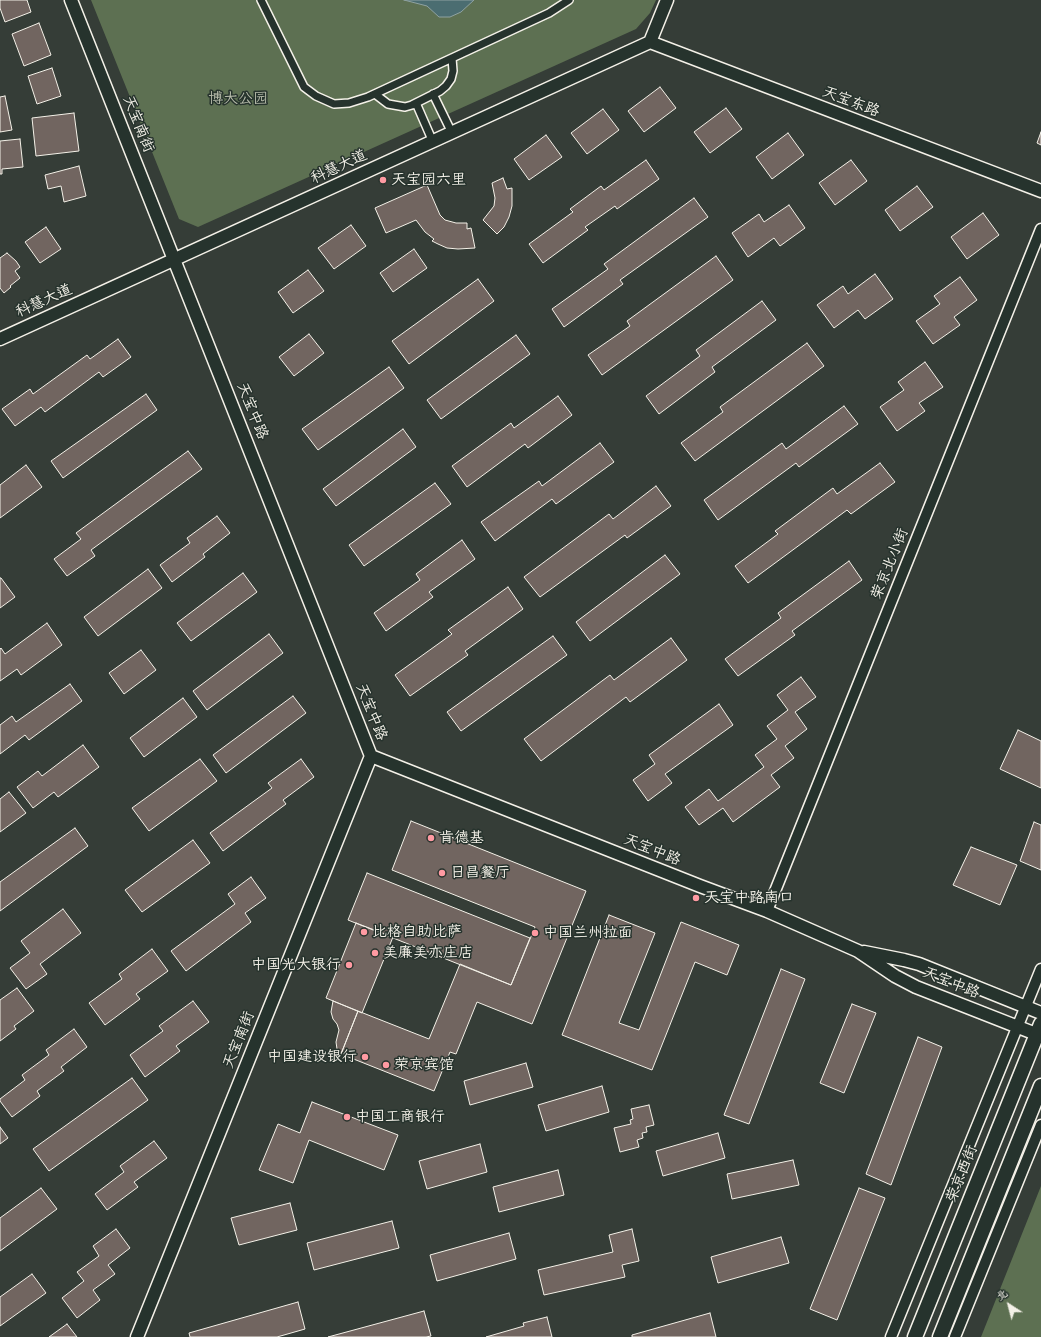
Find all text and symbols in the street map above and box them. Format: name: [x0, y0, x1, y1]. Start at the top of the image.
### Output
street label: 天宝东路: [820, 83, 882, 121]
park label: 博大公园: [208, 90, 268, 108]
street label: 天宝南街: [118, 93, 158, 155]
street label: 科慧大道: [308, 146, 370, 188]
place label: 天宝园六里: [391, 171, 466, 189]
marker: 天宝园六里: [378, 175, 388, 185]
street label: 科慧大道: [13, 281, 75, 321]
street label: 天宝中路: [232, 380, 272, 442]
street label: 荣京北小街: [868, 526, 912, 602]
street label: 天宝中路: [351, 681, 391, 743]
place label: 肯德基: [439, 829, 484, 847]
street label: 天宝中路: [621, 830, 683, 870]
marker: 肯德基: [426, 833, 436, 843]
place label: 日昌餐厅: [450, 864, 510, 882]
marker: 日昌餐厅: [437, 868, 447, 878]
place label: 天宝中路南口: [704, 889, 794, 907]
marker: 天宝中路南口: [691, 893, 701, 903]
place label: 比格自助比萨: [372, 923, 462, 941]
place label: 中国兰州拉面: [543, 924, 633, 942]
marker: 比格自助比萨: [359, 927, 369, 937]
marker: 中国兰州拉面: [530, 928, 540, 938]
place label: 美廉美亦庄店: [383, 944, 473, 962]
marker: 美廉美亦庄店: [370, 948, 380, 958]
place label: 中国光大银行: [251, 956, 341, 974]
marker: 中国光大银行: [344, 960, 354, 970]
street label: 天宝中路: [920, 963, 982, 1003]
street label: 天宝南街: [219, 1009, 259, 1071]
place label: 中国建设银行: [267, 1048, 357, 1066]
marker: 中国建设银行: [360, 1052, 370, 1062]
place label: 荣京宾馆: [394, 1056, 454, 1074]
marker: 荣京宾馆: [381, 1060, 391, 1070]
place label: 中国工商银行: [355, 1108, 445, 1126]
marker: 中国工商银行: [342, 1112, 352, 1122]
street label: 荣京西街: [942, 1143, 982, 1205]
north arrow: [989, 1285, 1029, 1325]
text: 北: [993, 1286, 1011, 1304]

